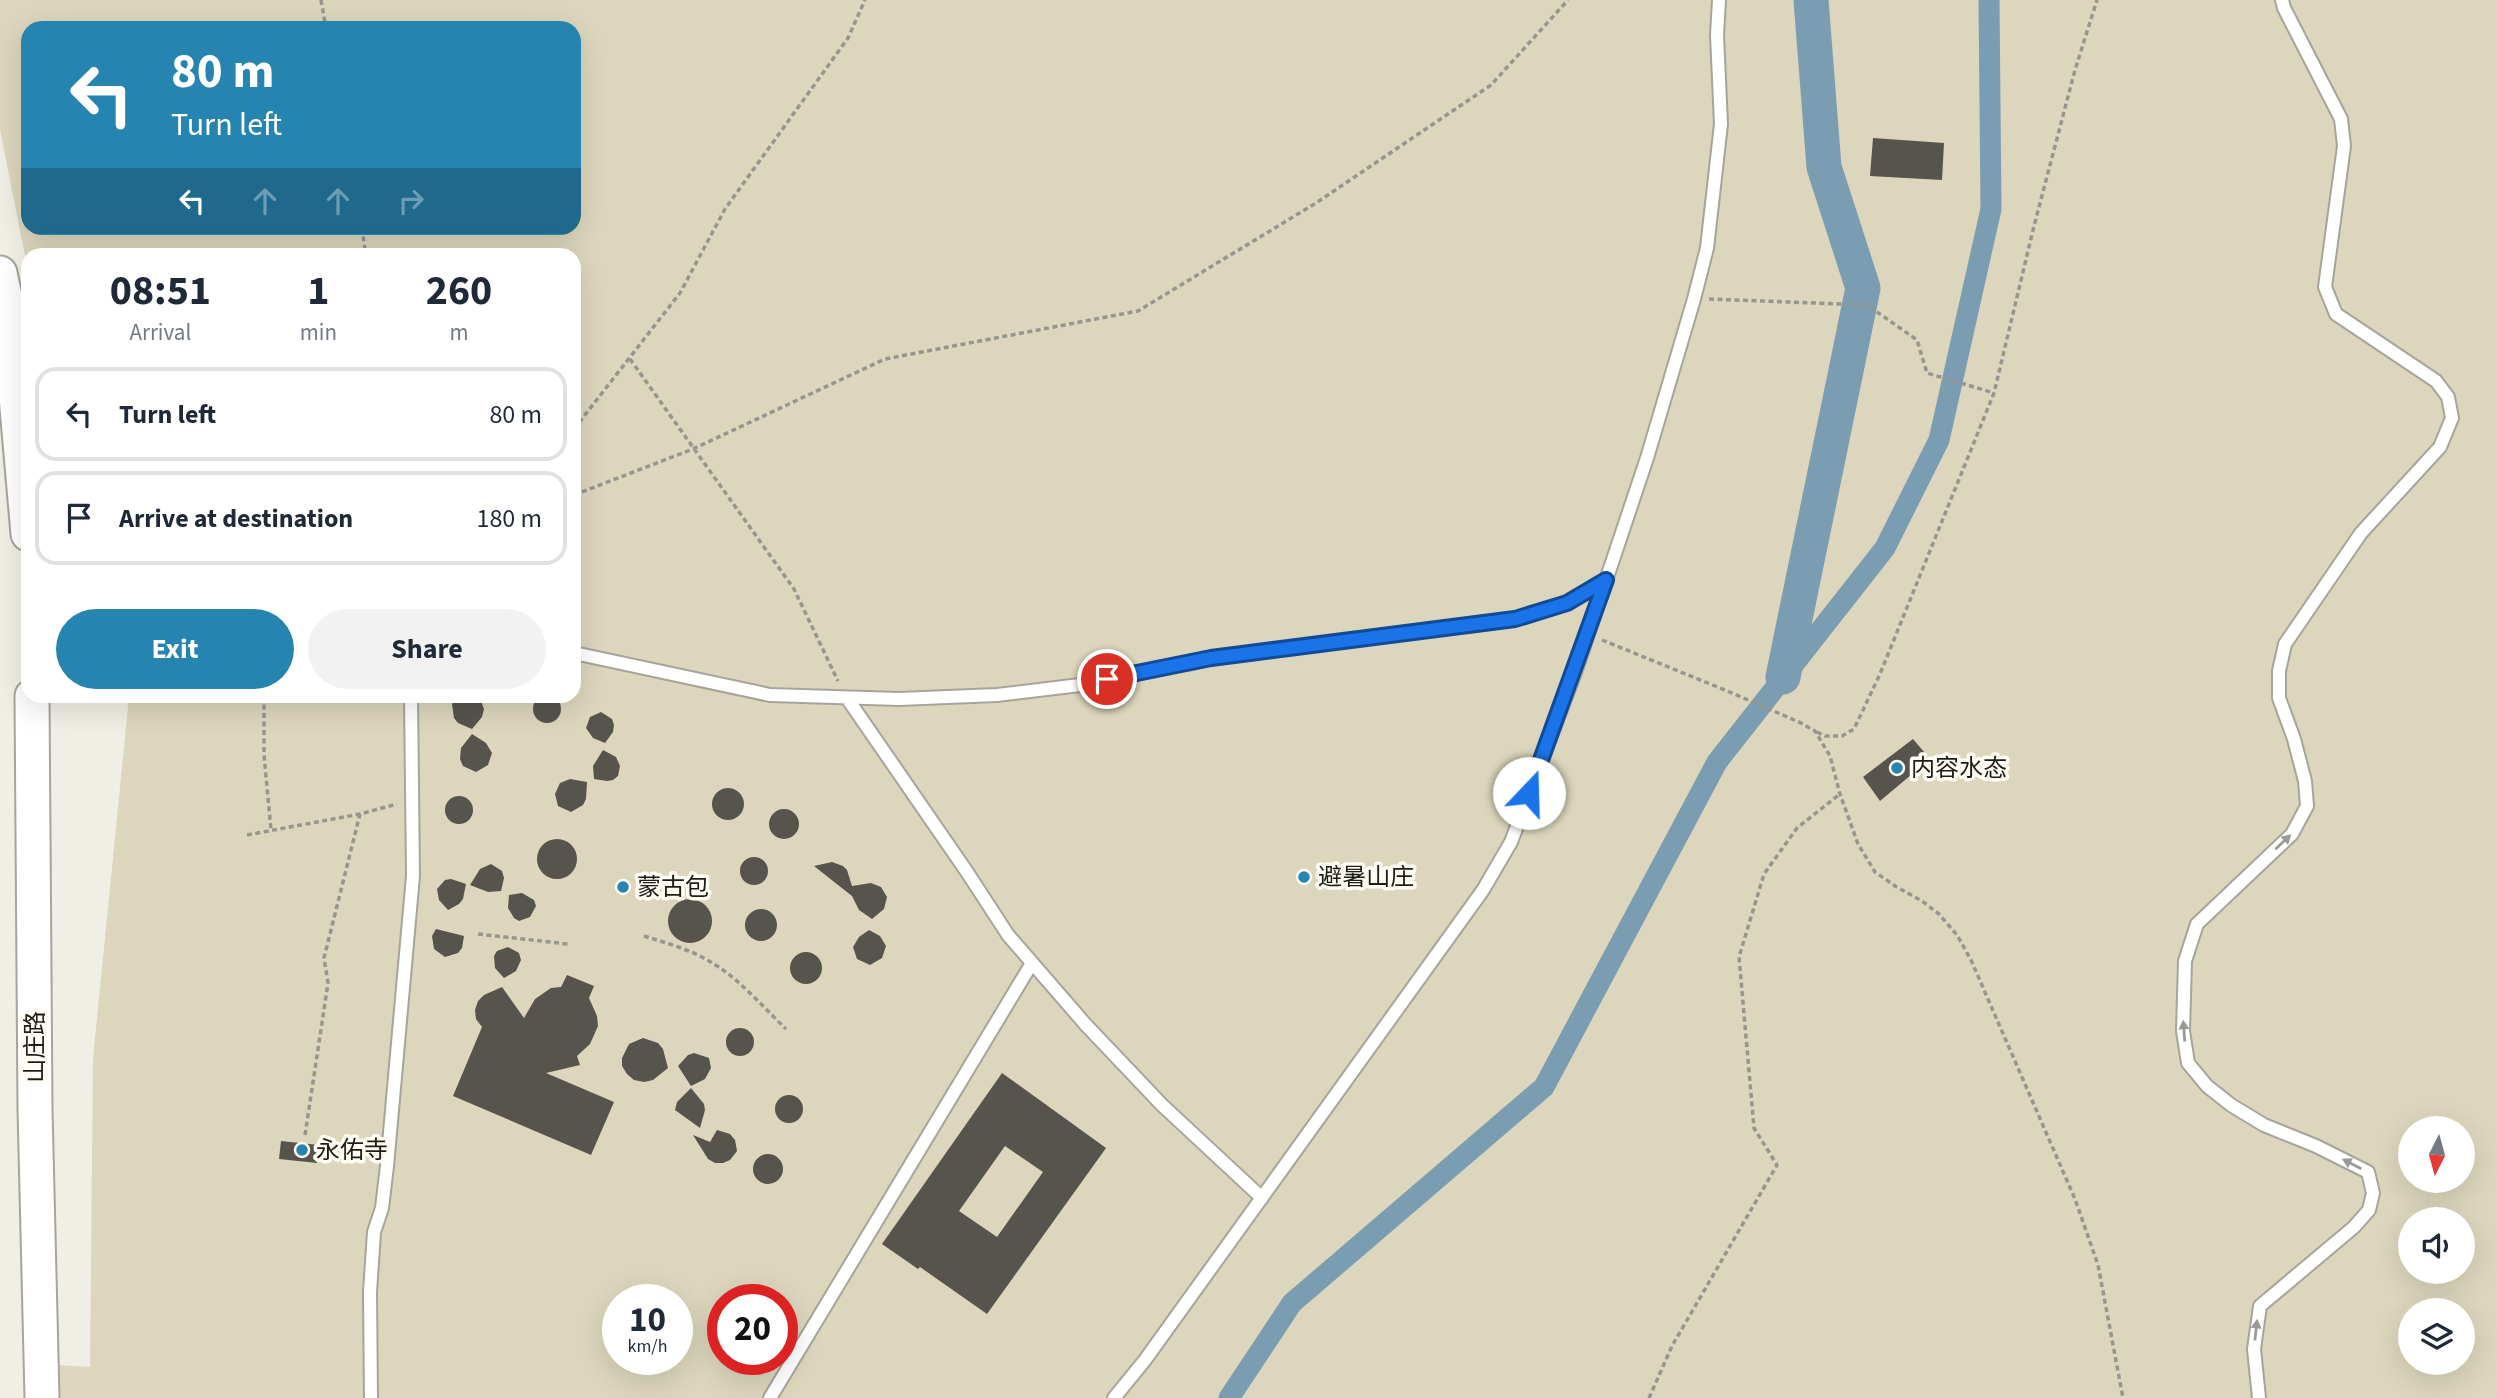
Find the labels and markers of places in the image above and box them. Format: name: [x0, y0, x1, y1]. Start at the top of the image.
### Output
pin: [1077, 649, 1137, 709]
place label: 内容水态: [1911, 751, 2007, 786]
marker: 内容水态: [1889, 760, 1905, 776]
place label: 避暑山庄: [1318, 860, 1414, 895]
marker: 避暑山庄: [1296, 869, 1312, 885]
place label: 蒙古包: [637, 870, 709, 905]
marker: 蒙古包: [615, 879, 631, 895]
place label: 永佑寺: [316, 1133, 388, 1168]
marker: 永佑寺: [294, 1142, 310, 1158]

